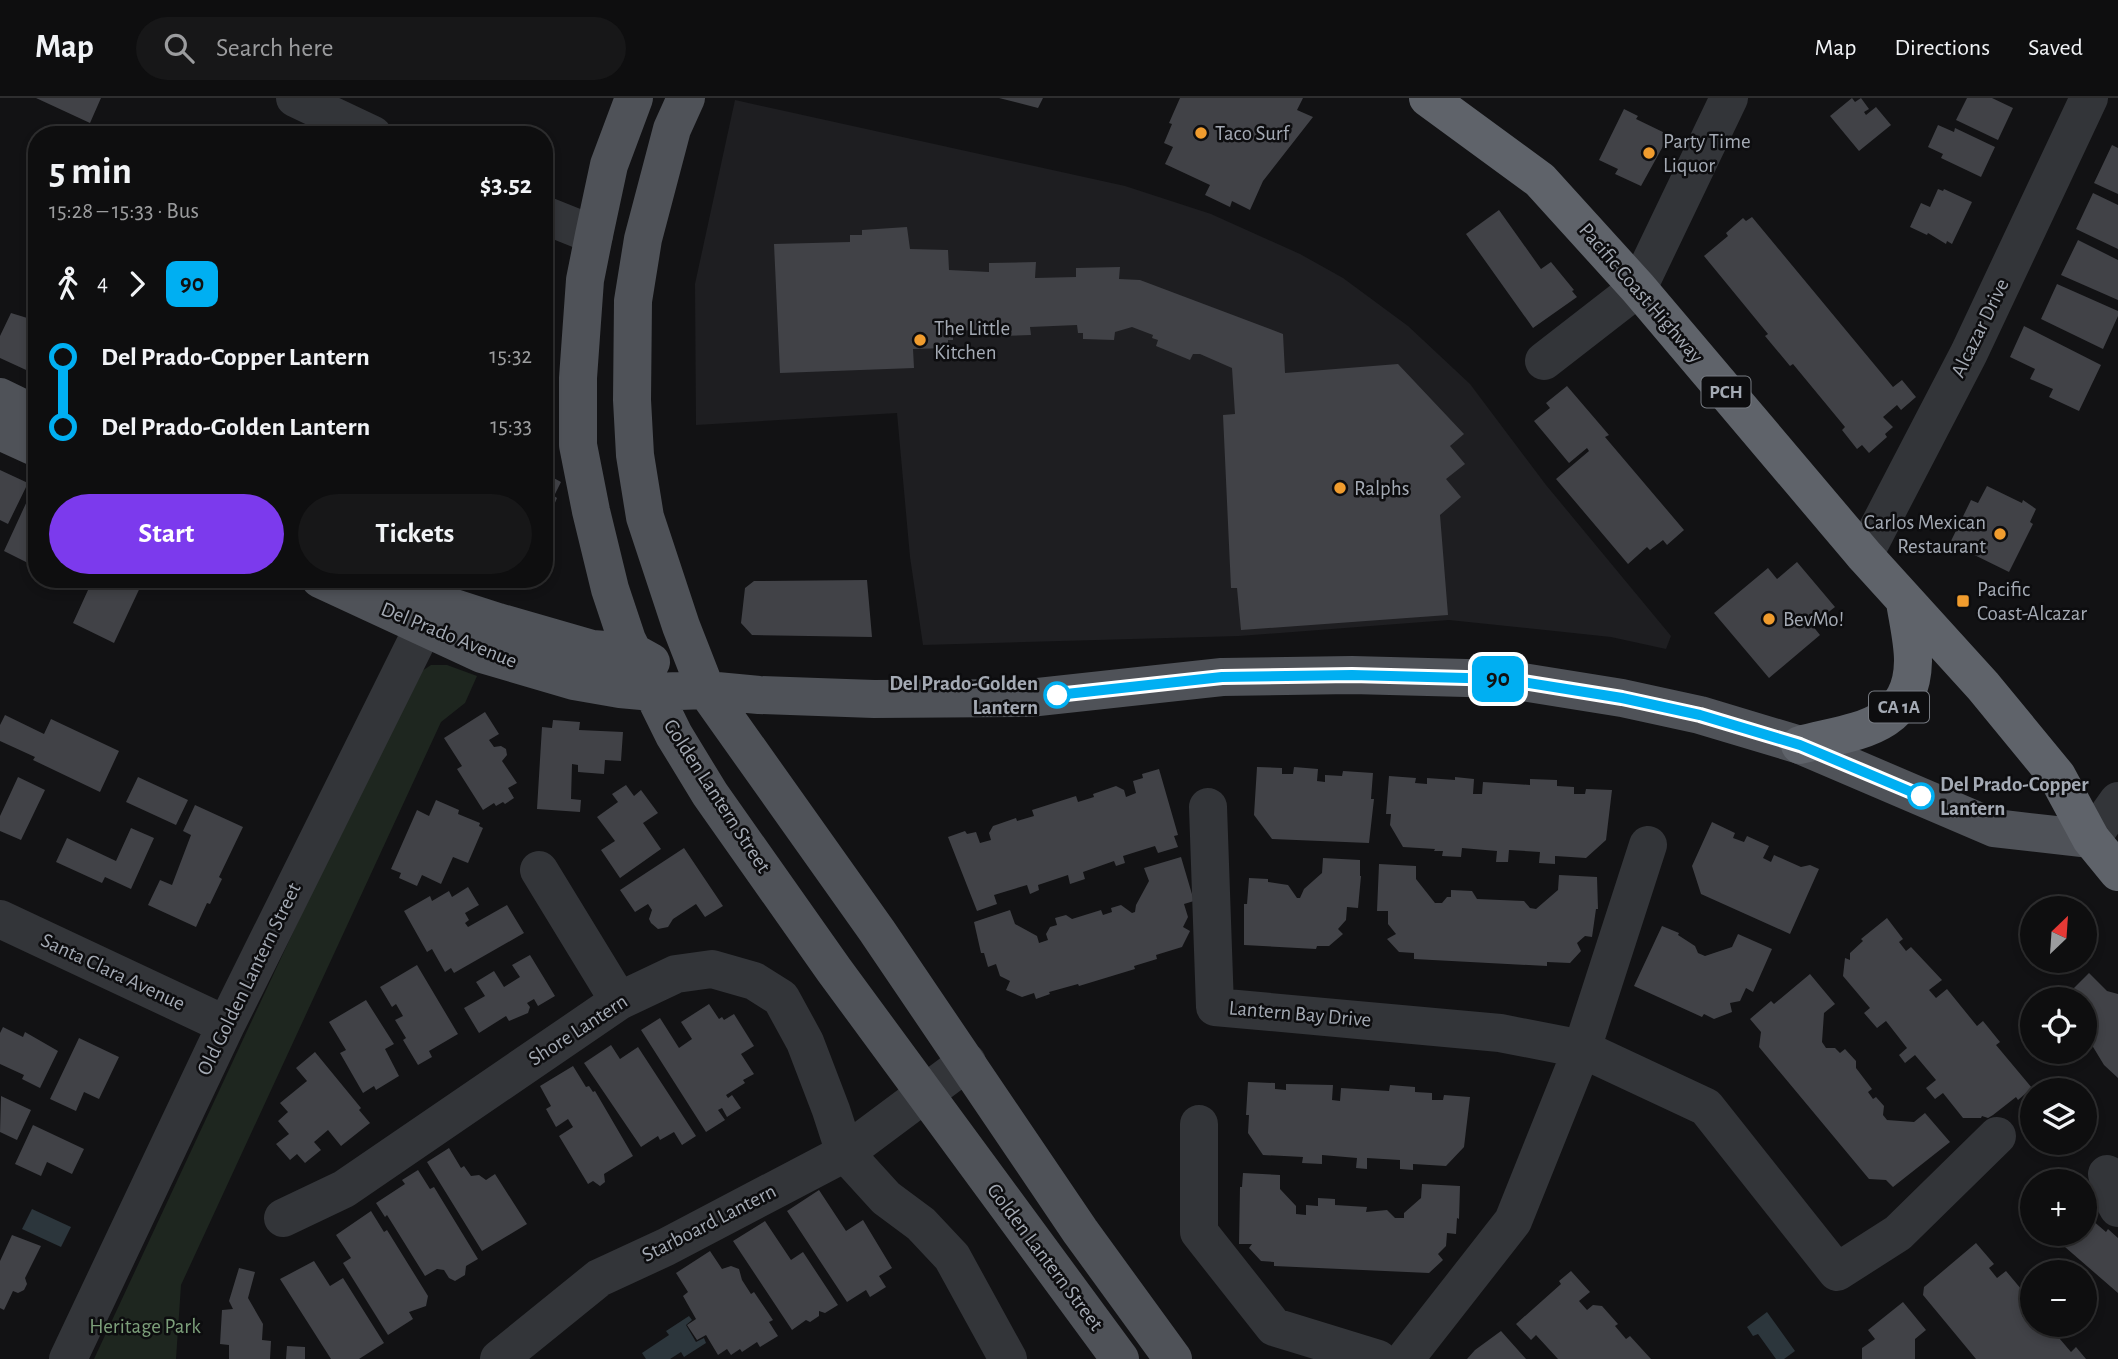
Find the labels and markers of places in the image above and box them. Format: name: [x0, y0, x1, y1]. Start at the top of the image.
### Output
place label: Taco Surf: [1215, 123, 1291, 144]
marker: Taco Surf: [1193, 125, 1209, 141]
place label: Party Time Liquor: [1663, 131, 1751, 176]
marker: Party Time Liquor: [1641, 145, 1657, 161]
place label: The Little Kitchen: [934, 318, 1010, 363]
marker: The Little Kitchen: [912, 332, 928, 348]
place label: Ralphs: [1354, 478, 1410, 499]
marker: Ralphs: [1332, 480, 1348, 496]
place label: Carlos Mexican Restaurant: [1864, 512, 1986, 557]
marker: Carlos Mexican Restaurant: [1992, 526, 2008, 542]
place label: Pacific Coast-Alcazar: [1977, 579, 2087, 624]
marker: Pacific Coast-Alcazar: [1955, 593, 1971, 609]
place label: BevMo!: [1783, 609, 1844, 630]
marker: BevMo!: [1761, 611, 1777, 627]
place label: Del Prado-Golden Lantern: [889, 673, 1038, 718]
marker: Del Prado-Golden Lantern: [1044, 682, 1070, 708]
place label: Del Prado-Copper Lantern: [1940, 774, 2089, 819]
marker: Del Prado-Copper Lantern: [1908, 783, 1934, 809]

